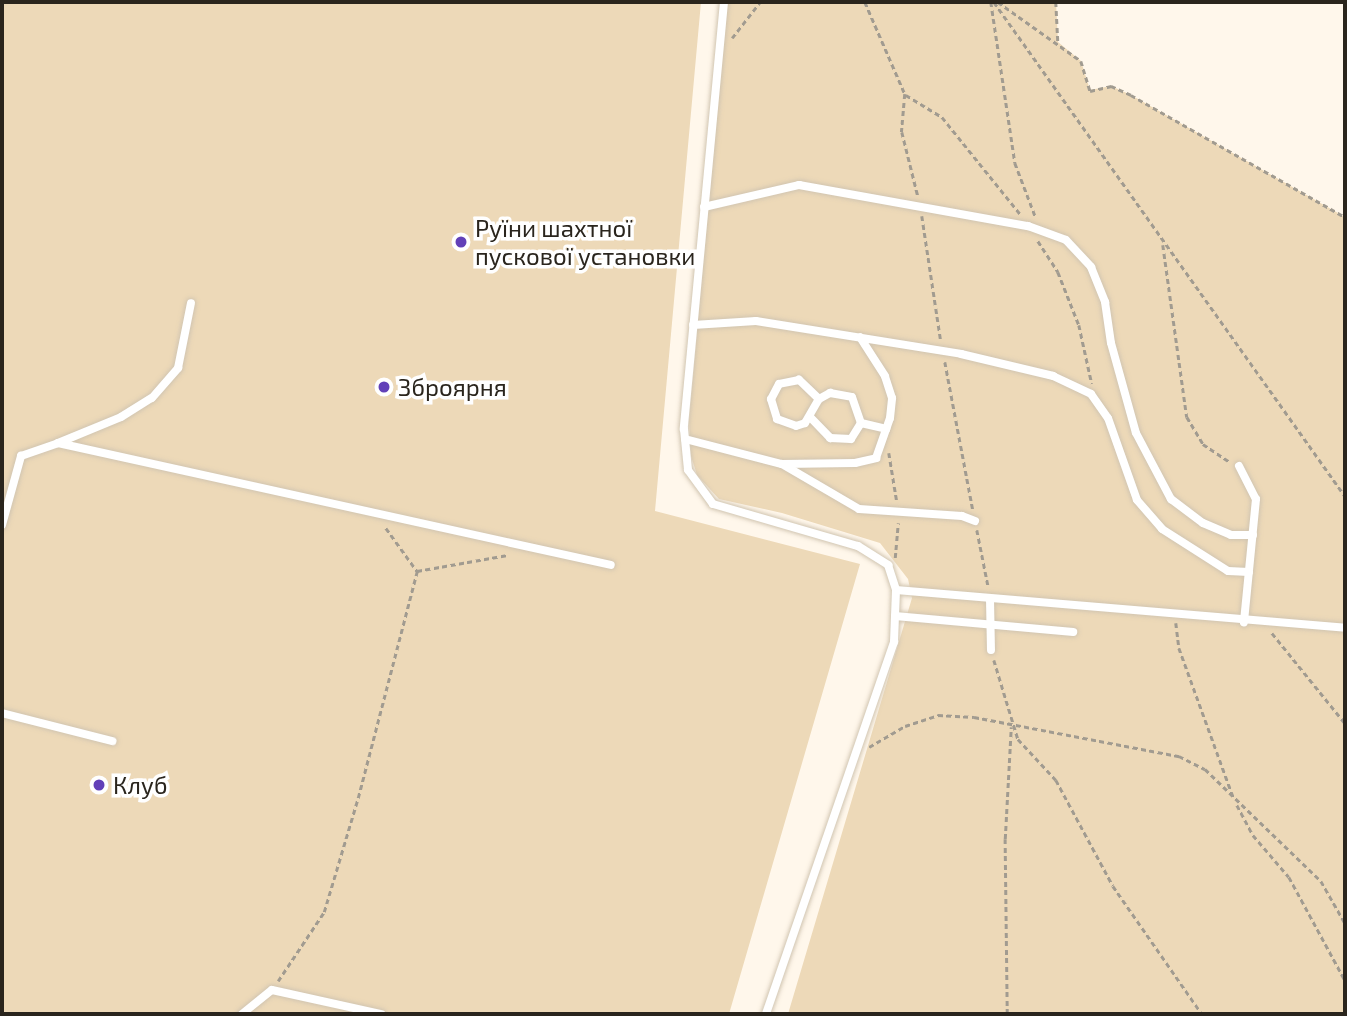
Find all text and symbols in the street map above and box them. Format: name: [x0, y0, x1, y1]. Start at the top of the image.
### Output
place label: Руїни шахтної пускової установки: [475, 214, 695, 270]
marker: Руїни шахтної пускової установки: [453, 234, 469, 250]
place label: Зброярня: [398, 373, 507, 401]
marker: Зброярня: [376, 379, 392, 395]
place label: Клуб: [113, 771, 167, 799]
marker: Клуб: [91, 777, 107, 793]

